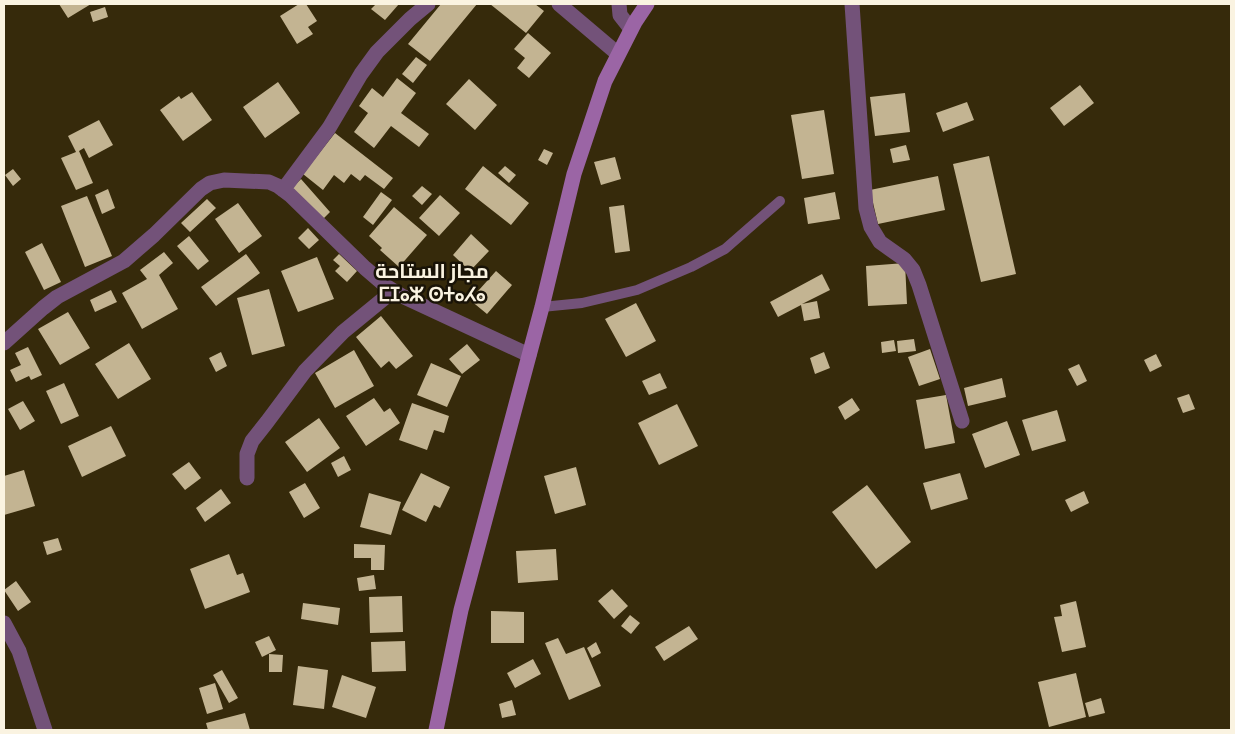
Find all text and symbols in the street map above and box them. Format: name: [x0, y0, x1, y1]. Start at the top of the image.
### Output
district label: مجاز الستاحة ⵎⵊⴰⵣ ⵙⵜⴰⵃⴰ: [375, 257, 489, 307]

